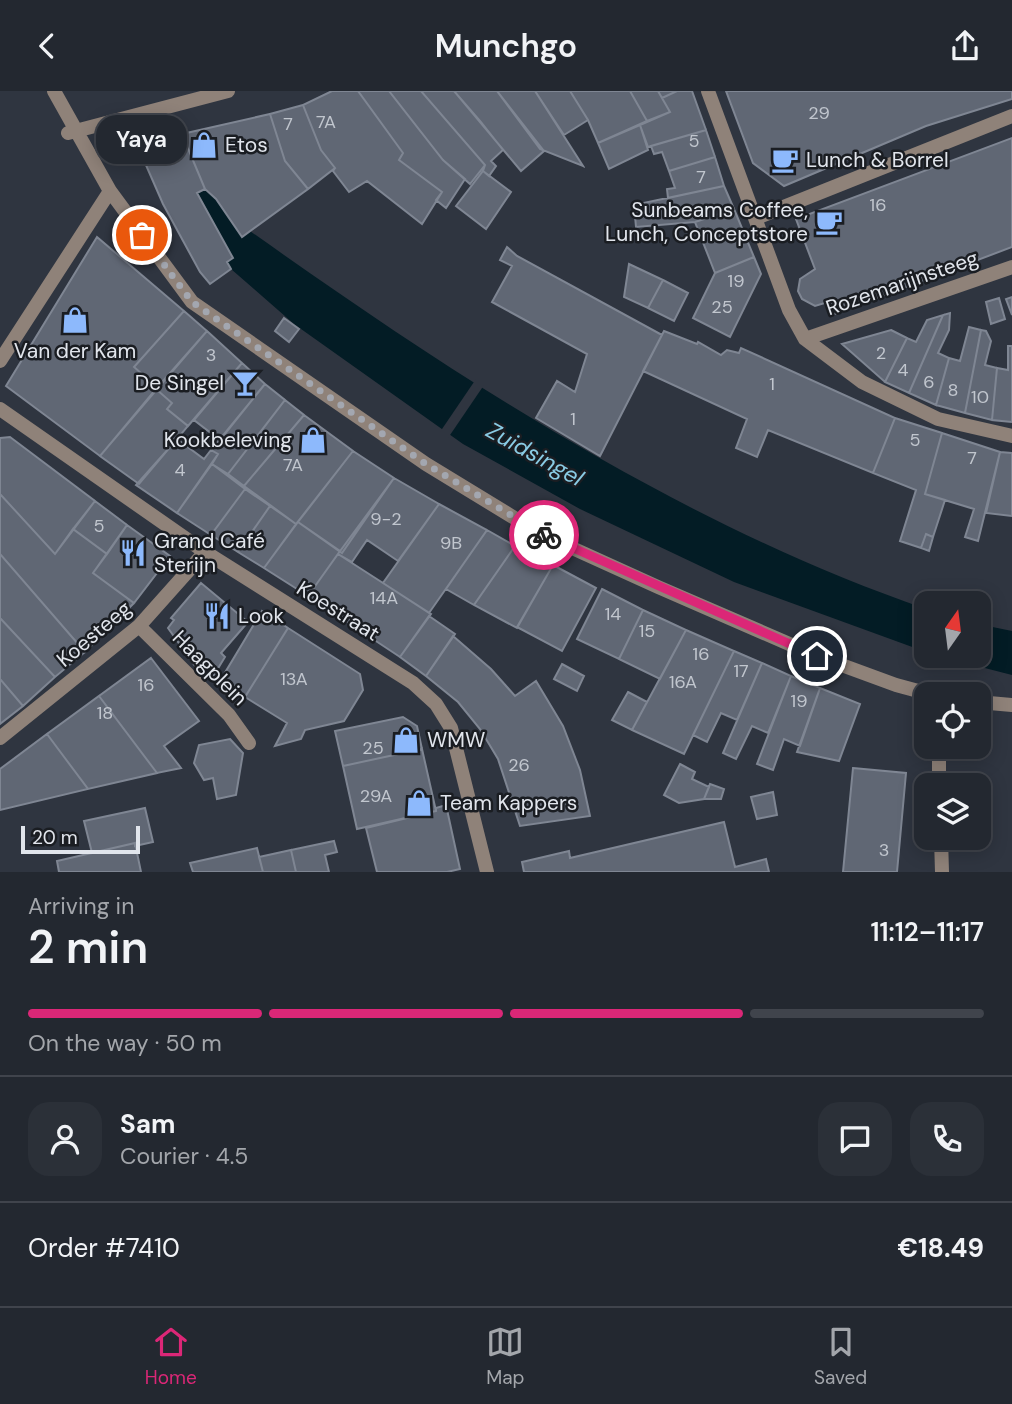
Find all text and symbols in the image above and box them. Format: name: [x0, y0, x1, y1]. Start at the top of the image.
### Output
text: Munchgo: [435, 25, 577, 67]
icon: back: [28, 27, 66, 65]
icon: share: [946, 27, 984, 65]
house number: 29: [808, 101, 830, 125]
house number: 7A: [316, 110, 336, 134]
house number: 7: [283, 112, 293, 136]
callout: Yaya: [96, 116, 188, 165]
text: Yaya: [116, 124, 167, 154]
house number: 5: [689, 129, 699, 153]
shop icon: Etos: [189, 130, 219, 160]
place label: Etos: [225, 131, 268, 159]
cafe icon: Lunch & Borrel: [770, 145, 800, 175]
place label: Lunch & Borrel: [806, 146, 949, 174]
house number: 7: [696, 165, 706, 189]
house number: 16: [870, 193, 886, 217]
place label: Sunbeams Coffee, Lunch, Conceptstore: [605, 196, 808, 248]
pin: [112, 205, 172, 265]
cafe icon: Sunbeams Coffee, Lunch, Conceptstore: [814, 207, 844, 237]
icon: bag: [123, 216, 161, 254]
street label: Rozemarijnsteeg: [822, 244, 982, 322]
house number: 19: [728, 269, 744, 293]
house number: 25: [711, 295, 733, 319]
shop icon: Van der Kam: [60, 305, 90, 335]
place label: Van der Kam: [14, 337, 136, 365]
house number: 2: [876, 341, 886, 365]
house number: 3: [206, 343, 216, 367]
house number: 4: [898, 358, 909, 382]
bar icon: De Singel: [230, 368, 260, 398]
place label: De Singel: [135, 369, 224, 397]
house number: 6: [923, 370, 935, 394]
house number: 1: [769, 372, 775, 396]
house number: 8: [948, 378, 958, 402]
house number: 10: [971, 385, 989, 409]
house number: 1: [570, 407, 576, 431]
water label: Zuidsingel: [481, 415, 590, 493]
shop icon: Kookbeleving: [298, 425, 328, 455]
place label: Kookbeleving: [164, 426, 292, 454]
house number: 5: [910, 428, 920, 452]
house number: 7: [967, 446, 977, 470]
house number: 7A: [283, 453, 303, 477]
house number: 4: [175, 458, 186, 482]
courier: [509, 500, 579, 570]
house number: 9-2: [370, 507, 402, 531]
house number: 5: [94, 514, 104, 538]
icon: bike: [525, 516, 563, 554]
place label: Grand Café Sterijn: [154, 527, 265, 579]
house number: 9B: [440, 531, 462, 555]
restaurant icon: Grand Café Sterijn: [118, 538, 148, 568]
street label: Koestraat: [291, 575, 385, 647]
house number: 14A: [370, 586, 398, 610]
north arrow: [914, 591, 990, 669]
map controls: [914, 591, 991, 850]
street label: Koesteeg: [51, 594, 137, 673]
restaurant icon: Look: [202, 601, 232, 631]
place label: Look: [238, 602, 285, 630]
house number: 14: [605, 602, 621, 626]
house number: 15: [639, 619, 655, 643]
street label: Haagplein: [166, 624, 254, 712]
pin: [787, 626, 847, 686]
icon: home: [798, 637, 836, 675]
house number: 16: [693, 642, 709, 666]
house number: 17: [733, 659, 749, 683]
house number: 13A: [280, 667, 308, 691]
house number: 16A: [669, 670, 697, 694]
house number: 16: [138, 673, 154, 697]
button: locate: [914, 682, 991, 759]
house number: 19: [791, 689, 807, 713]
house number: 18: [97, 701, 113, 725]
shop icon: WMW: [391, 725, 421, 755]
place label: WMW: [427, 726, 485, 754]
house number: 25: [362, 736, 384, 760]
house number: 26: [508, 753, 530, 777]
button: layers: [914, 773, 991, 850]
house number: 29A: [360, 784, 392, 808]
shop icon: Team Kappers: [404, 788, 434, 818]
place label: Team Kappers: [440, 789, 577, 817]
scale bar: [21, 823, 140, 855]
text: 20 m: [32, 825, 78, 850]
house number: 3: [879, 838, 889, 862]
text: Arriving in: [28, 891, 134, 921]
text: 11:12–11:17: [870, 915, 984, 949]
text: 2 min: [28, 917, 148, 977]
text: On the way · 50 m: [28, 1028, 222, 1058]
button: person: [28, 1102, 102, 1176]
button: chat: [818, 1102, 892, 1176]
button: phone: [910, 1102, 984, 1176]
text: Sam: [120, 1107, 175, 1141]
text: Courier · 4.5: [120, 1141, 248, 1171]
text: Order #7410: [28, 1231, 180, 1265]
text: €18.49: [898, 1231, 984, 1265]
tab: Home: [145, 1323, 197, 1390]
tab: Map: [486, 1323, 524, 1390]
tab: Saved: [814, 1323, 867, 1390]

